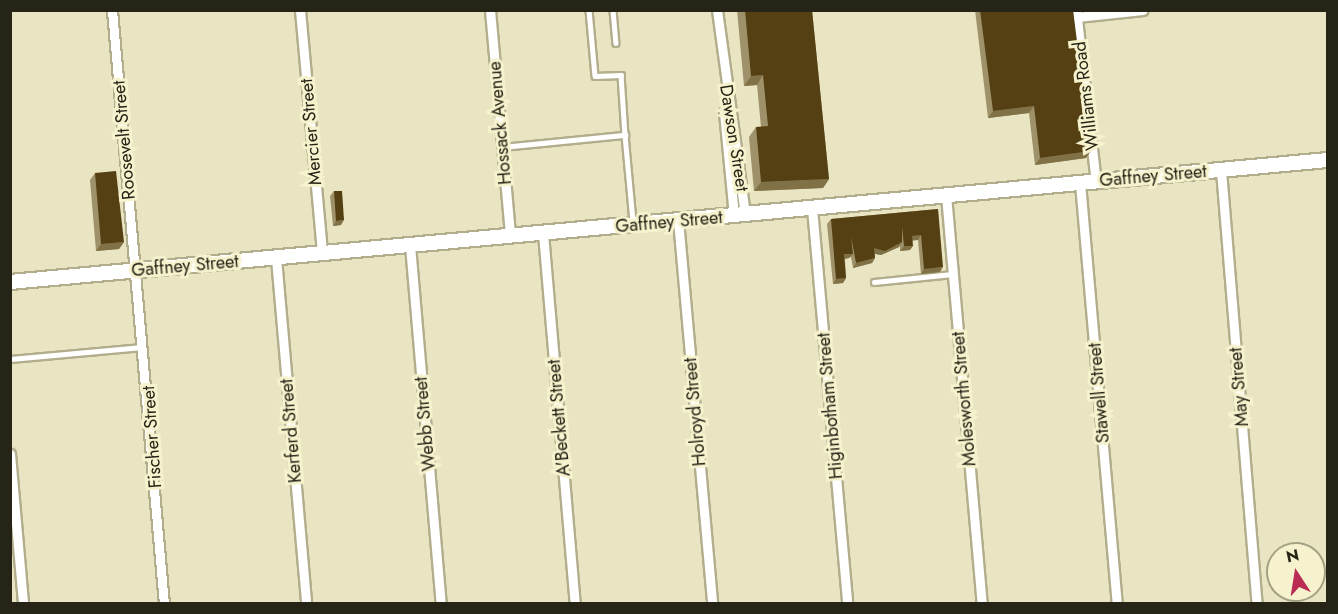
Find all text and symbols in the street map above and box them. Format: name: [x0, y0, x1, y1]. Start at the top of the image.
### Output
street label: Williams Road: [1069, 40, 1103, 152]
street label: Hossack Avenue: [484, 60, 516, 186]
street label: Mercier Street: [296, 78, 326, 186]
street label: Roosevelt Street: [108, 79, 140, 201]
street label: Dawson Street: [715, 83, 753, 193]
street label: Gaffney Street: [1098, 161, 1208, 191]
street label: Gaffney Street: [614, 207, 724, 237]
street label: Gaffney Street: [130, 251, 240, 281]
street label: Molesworth Street: [947, 331, 981, 467]
street label: Higinbotham Street: [813, 332, 847, 480]
street label: Stawell Street: [1084, 342, 1114, 444]
street label: May Street: [1225, 347, 1253, 427]
street label: Holroyd Street: [679, 357, 711, 467]
street label: A'Beckett Street: [543, 359, 575, 477]
street label: Webb Street: [410, 376, 440, 472]
street label: Kerferd Street: [276, 378, 306, 484]
street label: Fischer Street: [138, 385, 166, 489]
north arrow: [1266, 542, 1326, 602]
text: N: [1284, 543, 1301, 568]

